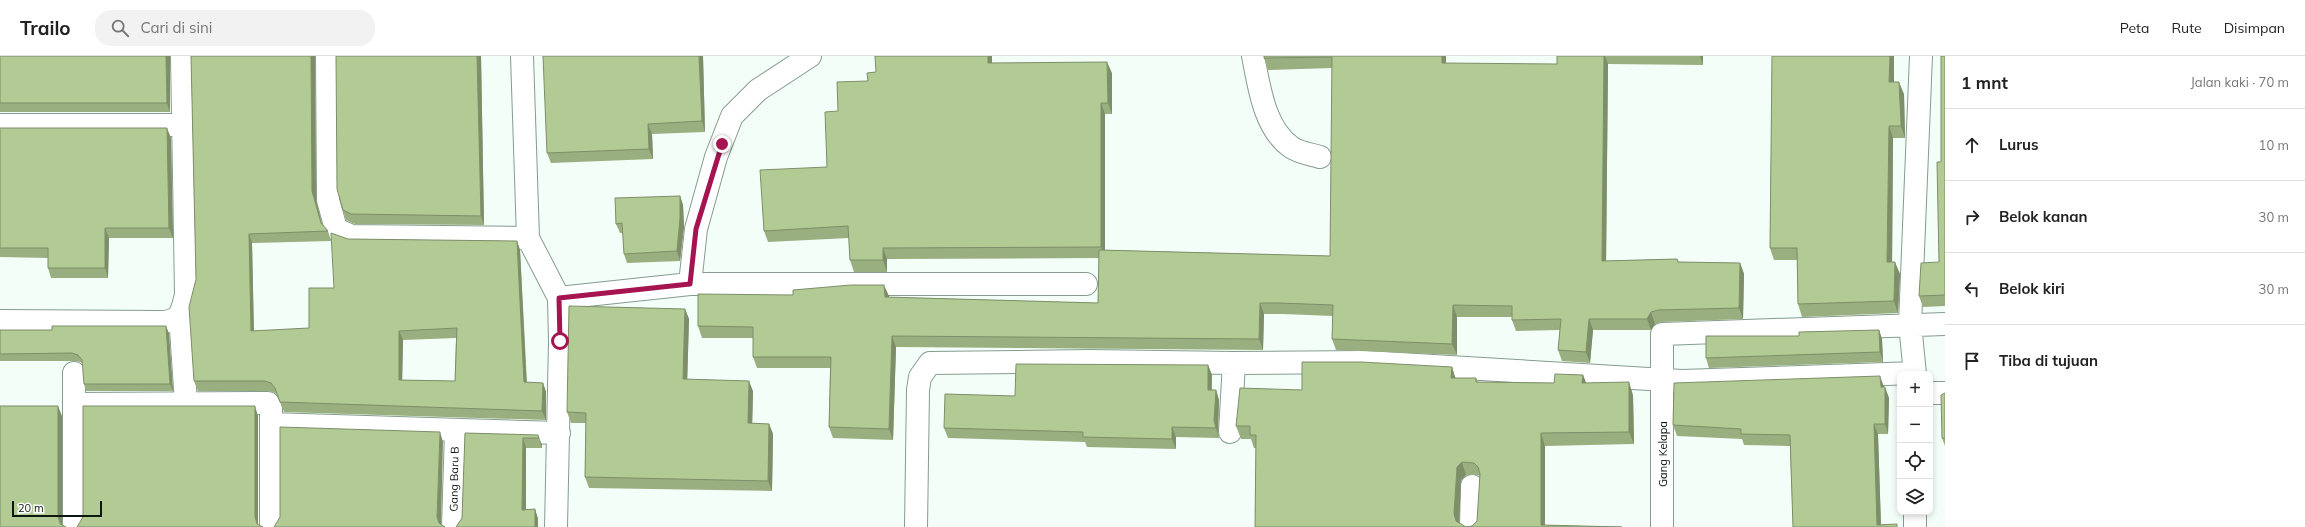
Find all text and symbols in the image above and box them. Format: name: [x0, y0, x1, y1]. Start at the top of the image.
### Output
search box: [95, 10, 375, 46]
text: Trailo: [20, 16, 71, 40]
icon: search: [109, 17, 131, 39]
text: Cari di sini: [141, 18, 212, 37]
text: Peta: [2120, 19, 2149, 37]
text: Rute: [2171, 19, 2202, 37]
text: Disimpan: [2224, 19, 2285, 37]
text: 1 mnt: [1961, 72, 2008, 93]
text: Jalan kaki · 70 m: [2191, 74, 2289, 90]
icon: ahead: [1961, 134, 1983, 156]
route end: [713, 135, 731, 153]
text: Lurus: [1999, 135, 2039, 154]
text: 10 m: [2259, 137, 2289, 153]
icon: right: [1961, 206, 1983, 228]
text: Belok kanan: [1999, 207, 2088, 226]
text: 30 m: [2259, 209, 2289, 225]
icon: left: [1961, 278, 1983, 300]
text: Belok kiri: [1999, 279, 2065, 298]
text: 30 m: [2259, 281, 2289, 297]
route start: [551, 332, 569, 350]
icon: arrive: [1961, 350, 1983, 372]
text: Tiba di tujuan: [1999, 351, 2098, 370]
map controls: [1897, 371, 1933, 515]
button: +: [1897, 371, 1933, 407]
button: −: [1897, 407, 1933, 443]
street label: Gang Kelapa: [1656, 421, 1670, 487]
button: locate: [1897, 443, 1933, 479]
street label: Gang Baru B: [446, 446, 462, 512]
button: layers: [1897, 479, 1933, 515]
scale bar: [12, 499, 102, 518]
text: 20 m: [18, 501, 44, 515]

